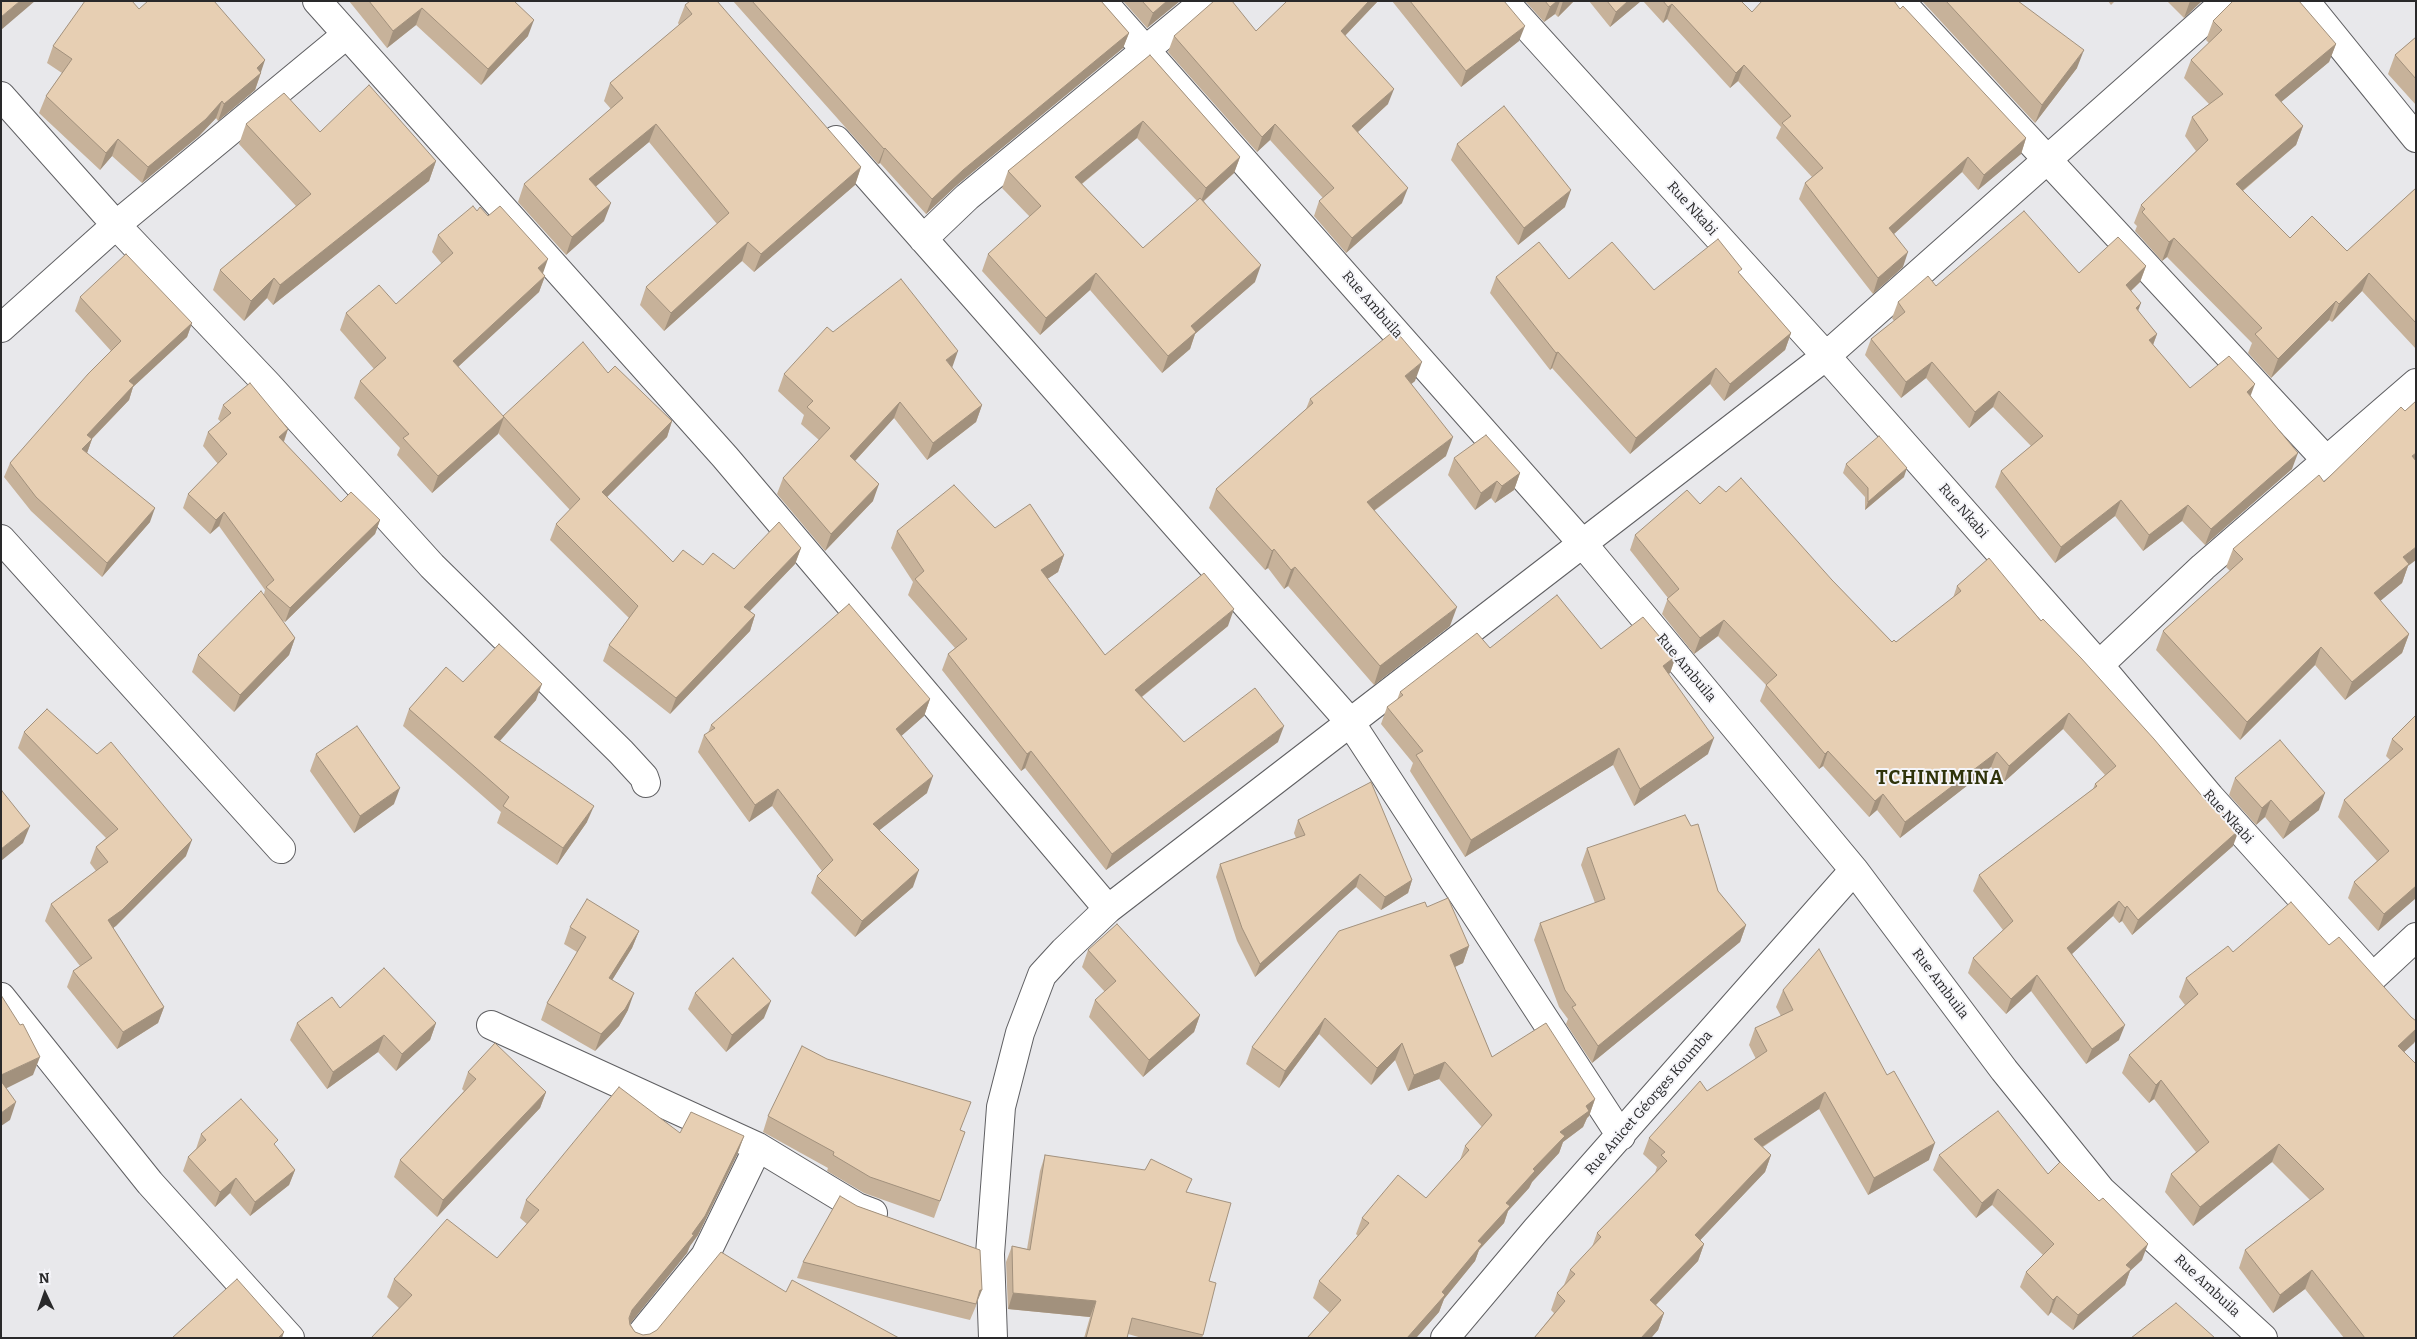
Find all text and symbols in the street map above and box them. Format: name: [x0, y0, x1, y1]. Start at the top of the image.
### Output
street label: Rue Nkabi: [1663, 179, 1721, 239]
street label: Rue Ambuila: [1338, 268, 1406, 342]
street label: Rue Nkabi: [1935, 480, 1991, 542]
street label: Rue Ambuila: [1653, 631, 1719, 705]
district label: TCHINIMINA: [1875, 768, 2005, 790]
street label: Rue Nkabi: [2199, 787, 2257, 847]
street label: Rue Ambuila: [1908, 946, 1972, 1022]
street label: Rue Anicet Géorges Koumba: [1582, 1028, 1716, 1178]
street label: Rue Ambuila: [2171, 1251, 2243, 1321]
north arrow: [20, 1269, 70, 1319]
text: N: [38, 1270, 50, 1287]

